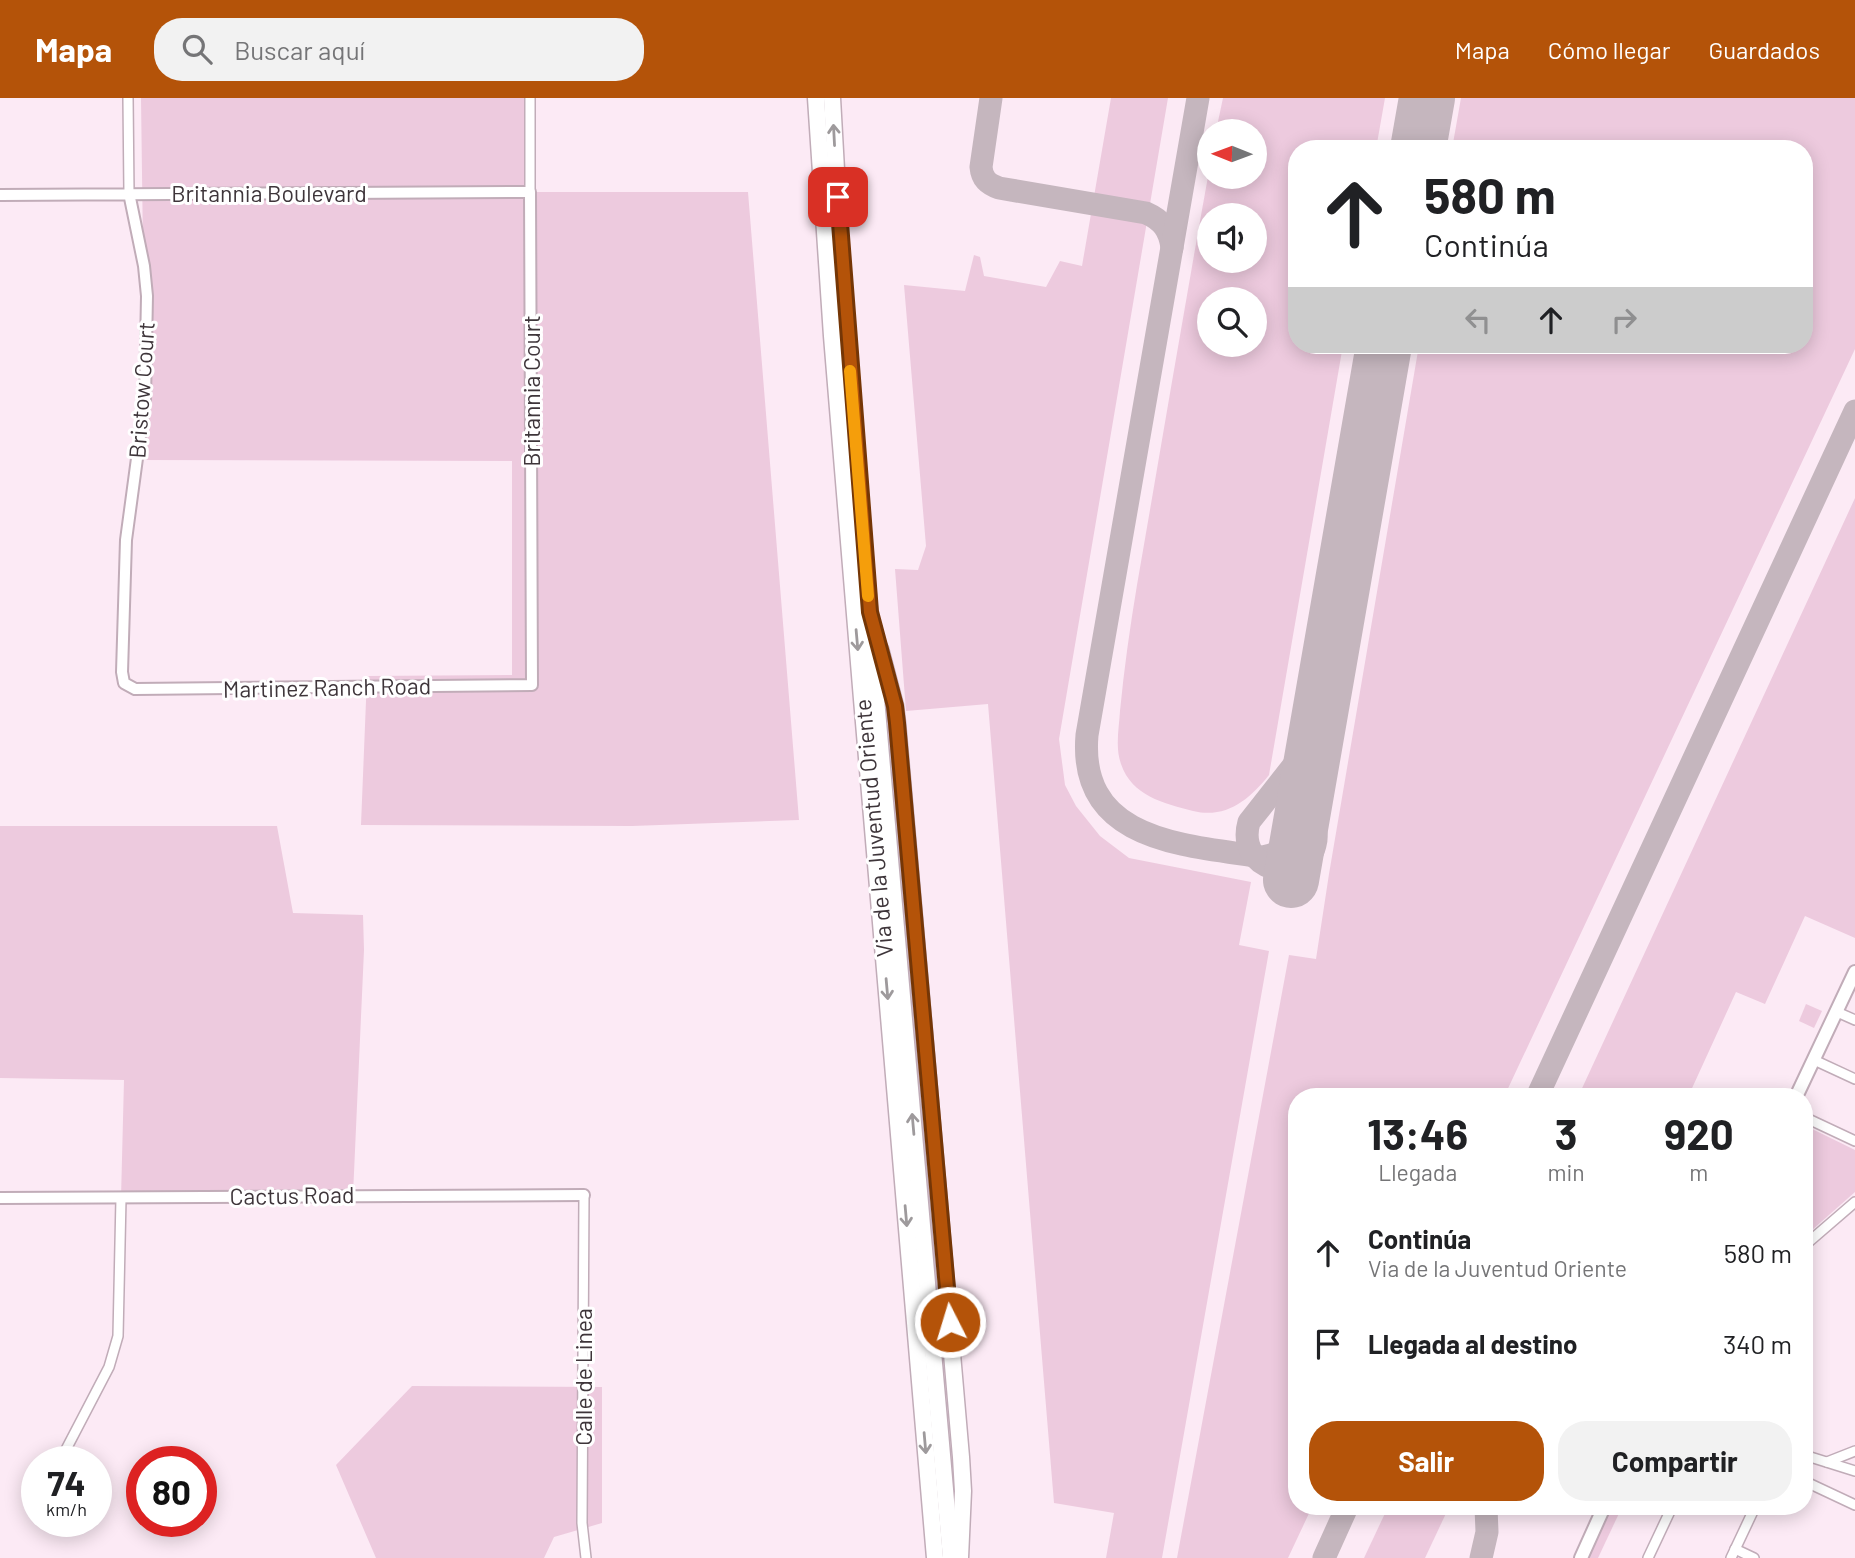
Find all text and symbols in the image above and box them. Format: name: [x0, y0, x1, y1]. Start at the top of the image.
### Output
search box: [154, 18, 644, 81]
text: Mapa: [35, 29, 112, 69]
icon: search: [178, 30, 216, 68]
text: Buscar aquí: [234, 34, 365, 65]
text: Mapa: [1455, 35, 1510, 64]
text: Cómo llegar: [1548, 35, 1670, 64]
text: Guardados: [1708, 35, 1820, 64]
north arrow: [1197, 119, 1267, 189]
map controls: [1197, 119, 1267, 357]
one-way arrow: [828, 124, 841, 147]
text: 580 m: [1424, 165, 1556, 224]
pin: [808, 167, 868, 227]
icon: ahead: [1309, 168, 1400, 259]
icon: arrive: [819, 178, 857, 216]
street label: Britannia Boulevard: [171, 179, 367, 207]
button: sound: [1197, 203, 1267, 273]
text: Continúa: [1424, 225, 1549, 263]
button: search: [1197, 287, 1267, 357]
icon: left: [1459, 301, 1497, 339]
icon: ahead: [1532, 301, 1570, 339]
icon: right: [1605, 301, 1643, 339]
street label: Britannia Court: [517, 315, 545, 467]
street label: Bristow Court: [122, 321, 160, 459]
one-way arrow: [851, 629, 864, 651]
street label: Martinez Ranch Road: [223, 671, 431, 703]
street label: Via de la Juventud Oriente: [848, 698, 898, 958]
one-way arrow: [881, 977, 894, 1000]
text: 13:46: [1367, 1108, 1468, 1158]
text: 3: [1555, 1108, 1577, 1158]
text: 920: [1664, 1108, 1734, 1158]
one-way arrow: [906, 1113, 919, 1136]
text: Llegada: [1378, 1158, 1457, 1186]
text: min: [1547, 1158, 1585, 1186]
text: m: [1689, 1158, 1708, 1186]
street label: Cactus Road: [229, 1180, 355, 1210]
one-way arrow: [900, 1204, 913, 1227]
text: Continúa: [1368, 1223, 1471, 1254]
icon: ahead: [1309, 1234, 1347, 1272]
text: 580 m: [1724, 1237, 1792, 1268]
text: Via de la Juventud Oriente: [1368, 1254, 1627, 1282]
position arrow: [913, 1285, 987, 1359]
street label: Calle de Linea: [569, 1308, 597, 1446]
icon: arrive: [1309, 1325, 1347, 1363]
text: Llegada al destino: [1368, 1328, 1577, 1359]
text: 340 m: [1723, 1328, 1792, 1359]
button: Salir: [1309, 1421, 1544, 1501]
button: Compartir: [1558, 1421, 1792, 1501]
one-way arrow: [919, 1431, 932, 1453]
speed limit sign: 80: [126, 1446, 217, 1537]
text: 74: [47, 1461, 86, 1503]
text: km/h: [46, 1498, 87, 1520]

